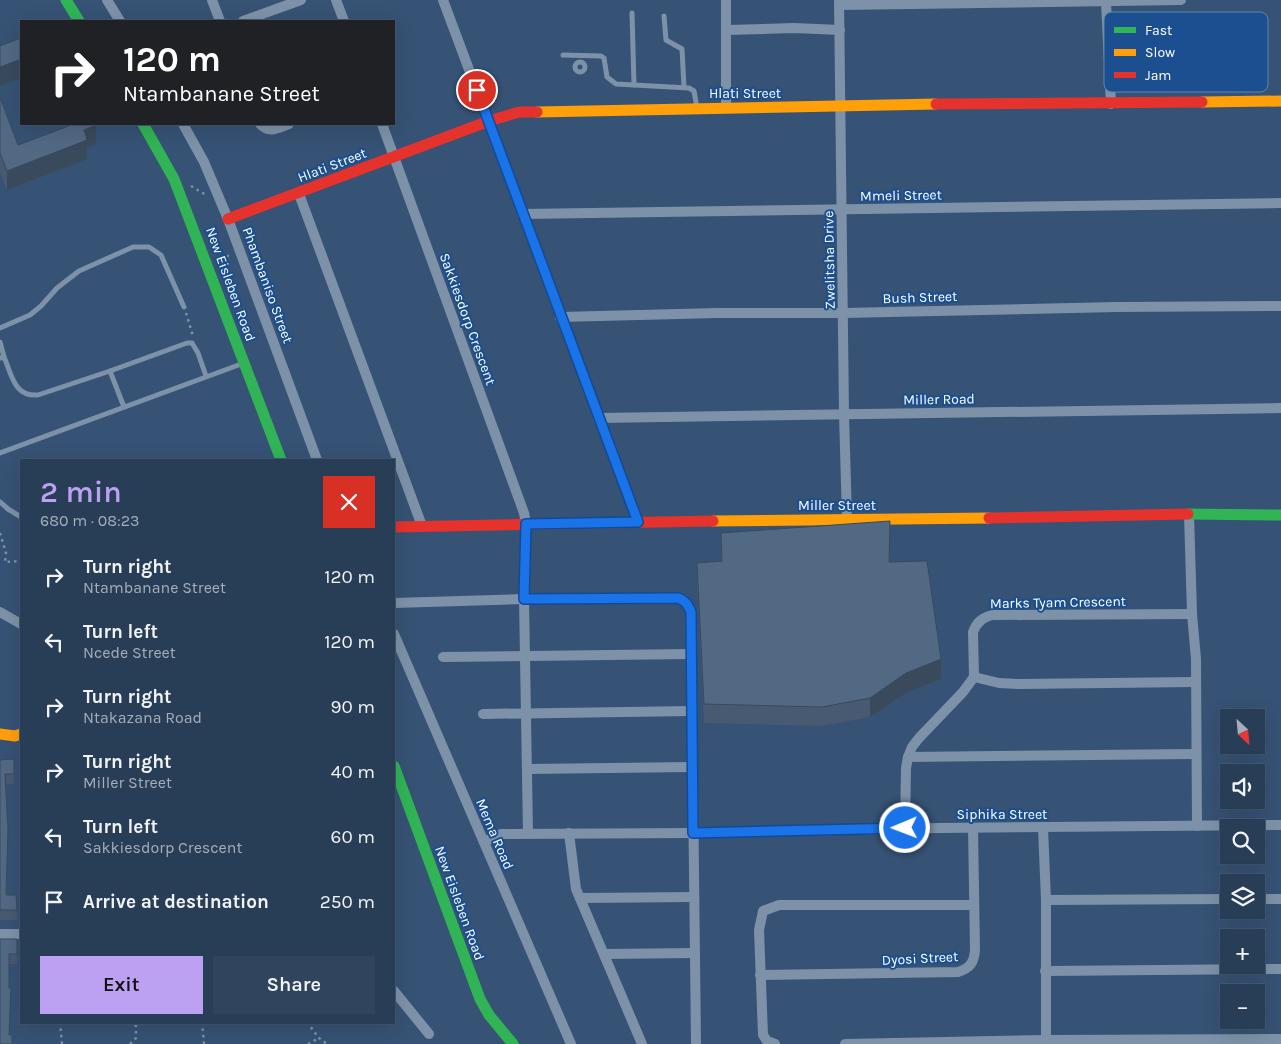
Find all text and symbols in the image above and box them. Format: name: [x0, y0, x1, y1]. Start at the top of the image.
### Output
legend: [1104, 12, 1268, 92]
text: Fast: [1145, 22, 1172, 39]
text: 120 m: [123, 39, 221, 80]
icon: right: [40, 40, 105, 105]
text: Slow: [1145, 44, 1175, 61]
text: Jam: [1145, 67, 1171, 84]
pin: [456, 69, 498, 111]
icon: arrive: [463, 76, 491, 104]
text: Ntambanane Street: [123, 81, 320, 107]
street label: Hlati Street: [709, 85, 781, 102]
street label: Hlati Street: [295, 145, 369, 186]
street label: Mmeli Street: [860, 186, 942, 205]
street label: Zwelitsha Drive: [820, 211, 839, 309]
street label: New Eisleben Road: [202, 225, 259, 344]
street label: Phambaniso Street: [239, 225, 296, 346]
street label: Sakkiesdorp Crescent: [436, 251, 499, 388]
street label: Bush Street: [882, 288, 958, 307]
street label: Miller Road: [903, 390, 975, 409]
text: 2 min: [40, 474, 122, 510]
button: close: [323, 476, 375, 528]
street label: Miller Street: [798, 497, 876, 514]
text: 680 m · 08:23: [40, 511, 139, 530]
text: Turn right: [83, 556, 172, 578]
icon: right: [40, 563, 68, 591]
text: 120 m: [324, 566, 375, 588]
text: Ntambanane Street: [83, 578, 226, 597]
street label: Marks Tyam Crescent: [990, 593, 1126, 612]
text: Turn left: [83, 621, 158, 643]
icon: left: [40, 628, 68, 656]
text: 120 m: [324, 631, 375, 653]
text: Ncede Street: [83, 643, 176, 662]
text: Turn right: [83, 686, 172, 708]
icon: right: [40, 693, 68, 721]
text: 90 m: [330, 696, 375, 718]
text: Ntakazana Road: [83, 708, 202, 727]
north arrow: [1220, 709, 1265, 754]
map controls: [1220, 709, 1265, 1029]
text: Turn right: [83, 751, 172, 773]
icon: right: [40, 758, 68, 786]
text: 40 m: [331, 761, 375, 783]
button: sound: [1220, 764, 1265, 809]
text: Miller Street: [83, 773, 172, 792]
street label: Mema Road: [472, 796, 517, 872]
position arrow: [878, 801, 930, 853]
street label: Siphika Street: [957, 806, 1047, 823]
text: Turn left: [83, 816, 158, 838]
button: search: [1220, 819, 1265, 864]
icon: left: [40, 823, 68, 851]
text: 60 m: [331, 826, 375, 848]
text: Sakkiesdorp Crescent: [83, 838, 242, 857]
street label: New Eisleben Road: [431, 844, 488, 963]
button: layers: [1220, 874, 1265, 919]
icon: arrive: [40, 888, 68, 916]
text: Arrive at destination: [83, 891, 269, 913]
text: 250 m: [320, 891, 375, 913]
button: +: [1220, 929, 1265, 974]
street label: Dyosi Street: [881, 948, 959, 969]
button: Exit: [40, 956, 203, 1014]
button: Share: [213, 956, 375, 1014]
button: −: [1220, 984, 1265, 1029]

